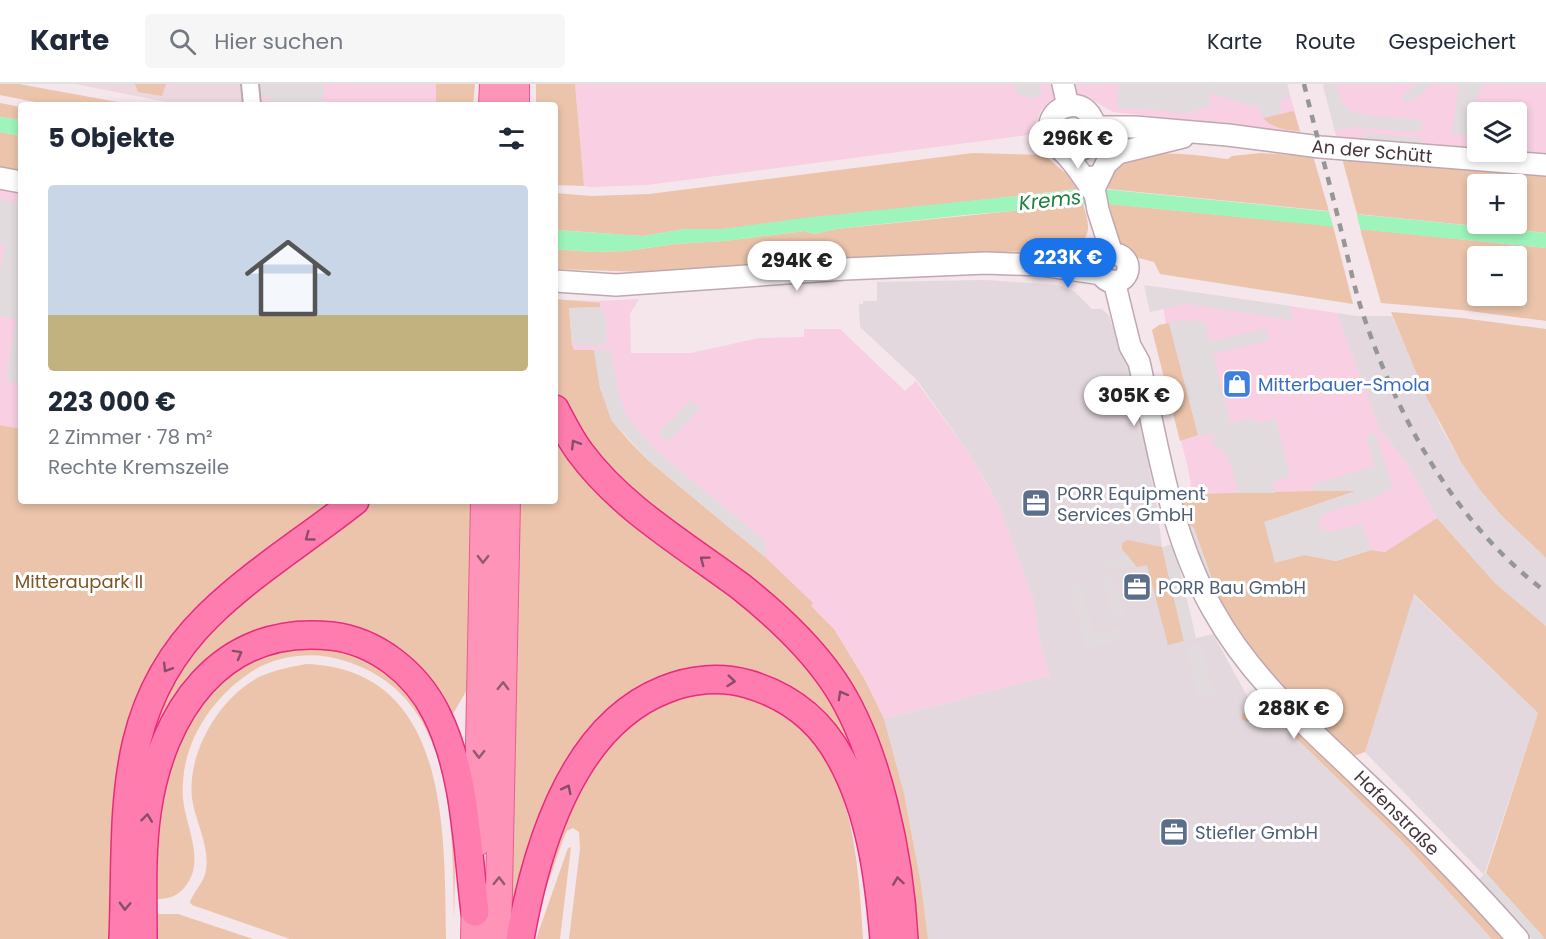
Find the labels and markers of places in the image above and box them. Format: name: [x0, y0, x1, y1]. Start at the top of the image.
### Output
pin: 296K €: [1029, 119, 1127, 170]
pin: 223K €: [1019, 238, 1117, 289]
pin: 294K €: [748, 241, 846, 292]
shop icon: Mitterbauer-Smola: [1221, 368, 1253, 400]
place label: Mitterbauer-Smola: [1258, 372, 1430, 397]
pin: 305K €: [1085, 376, 1183, 427]
place label: PORR Equipment Services GmbH: [1057, 481, 1206, 527]
office icon: PORR Equipment Services GmbH: [1020, 487, 1052, 519]
office icon: PORR Bau GmbH: [1121, 571, 1153, 603]
place label: PORR Bau GmbH: [1158, 575, 1306, 600]
pin: 288K €: [1245, 689, 1343, 740]
office icon: Stiefler GmbH: [1158, 816, 1190, 848]
place label: Stiefler GmbH: [1195, 820, 1318, 845]

